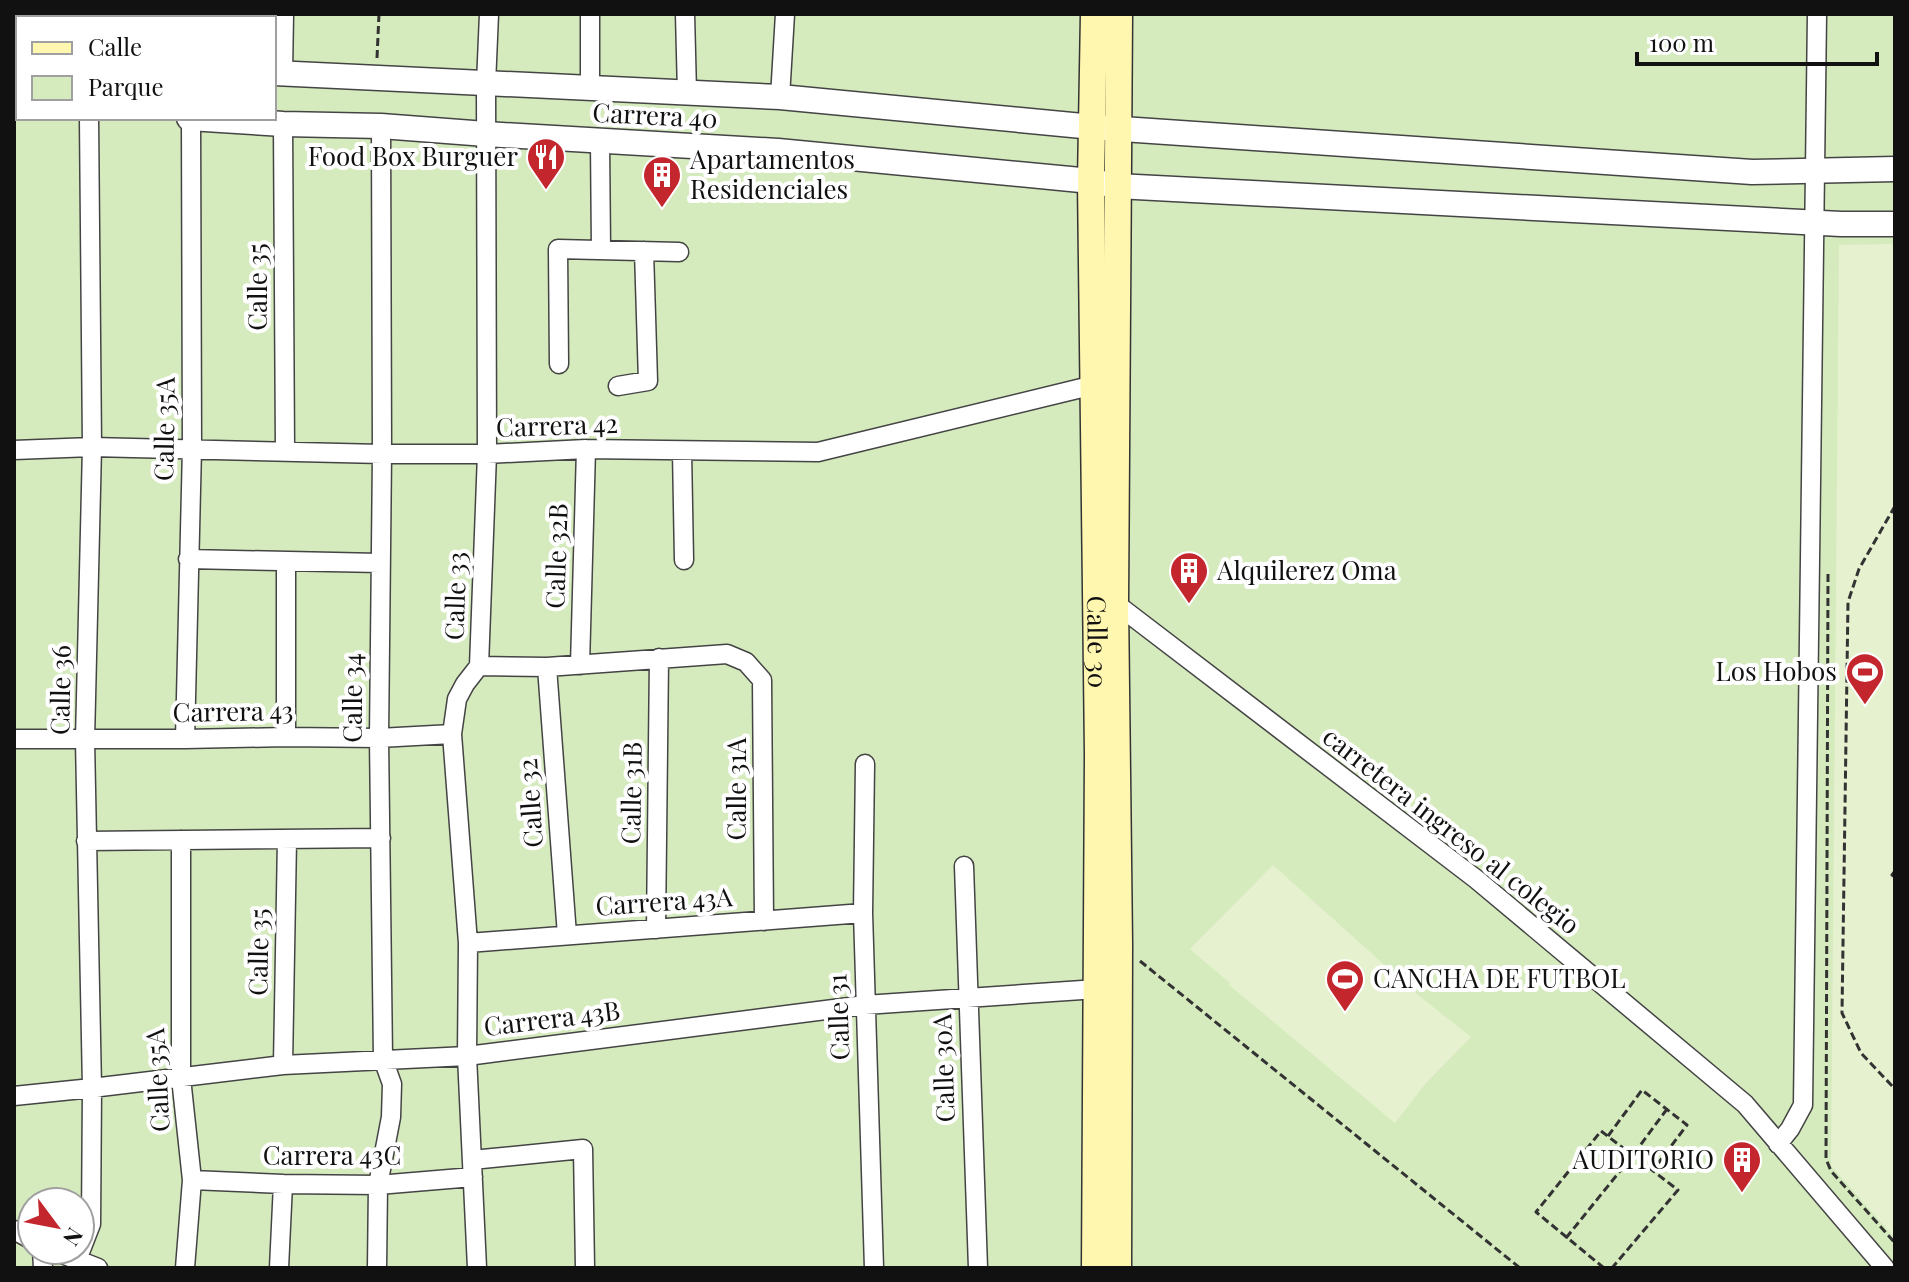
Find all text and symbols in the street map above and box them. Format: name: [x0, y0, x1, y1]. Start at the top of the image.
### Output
legend: [16, 16, 276, 120]
scale bar: [1637, 16, 1877, 66]
text: 100 m: [1649, 26, 1714, 58]
text: Calle: [88, 30, 142, 62]
text: Parque: [88, 70, 164, 102]
street label: Carrera 40: [592, 94, 718, 135]
restaurant icon: Food Box Burguer: [525, 136, 567, 191]
place label: Food Box Burguer: [308, 138, 518, 173]
place label: Apartamentos Residenciales: [689, 141, 855, 206]
building icon: Apartamentos Residenciales: [641, 154, 683, 209]
street label: Calle 35: [239, 243, 274, 331]
street label: Calle 35A: [145, 376, 182, 481]
street label: Carrera 42: [495, 405, 619, 444]
street label: Calle 32B: [536, 503, 575, 609]
building icon: Alquilerez Oma: [1168, 550, 1210, 605]
street label: Calle 33: [435, 551, 474, 641]
place label: Alquilerez Oma: [1216, 552, 1397, 587]
street label: Calle 30: [1080, 595, 1116, 688]
street label: Calle 36: [41, 645, 78, 735]
sports icon: Los Hobos: [1844, 651, 1886, 706]
street label: Calle 34: [334, 653, 369, 743]
place label: Los Hobos: [1715, 653, 1837, 688]
street label: Carrera 43: [172, 692, 294, 729]
street label: carretera ingreso al colegio: [1316, 718, 1588, 941]
street label: Calle 31A: [718, 737, 753, 840]
street label: Calle 31B: [612, 741, 649, 845]
street label: Calle 32: [509, 757, 550, 849]
street label: Carrera 43A: [594, 878, 734, 923]
street label: Calle 35: [239, 908, 276, 996]
sports icon: CANCHA DE FUTBOL: [1324, 958, 1366, 1013]
place label: CANCHA DE FUTBOL: [1373, 960, 1625, 995]
street label: Calle 31: [818, 973, 856, 1061]
street label: Carrera 43B: [482, 992, 622, 1043]
street label: Calle 30A: [923, 1012, 962, 1123]
street label: Calle 35A: [136, 1027, 177, 1133]
street label: Carrera 43C: [263, 1137, 401, 1172]
building icon: AUDITORIO: [1721, 1139, 1763, 1194]
place label: AUDITORIO: [1572, 1141, 1714, 1176]
north arrow: [16, 1186, 96, 1266]
text: N: [57, 1222, 91, 1252]

